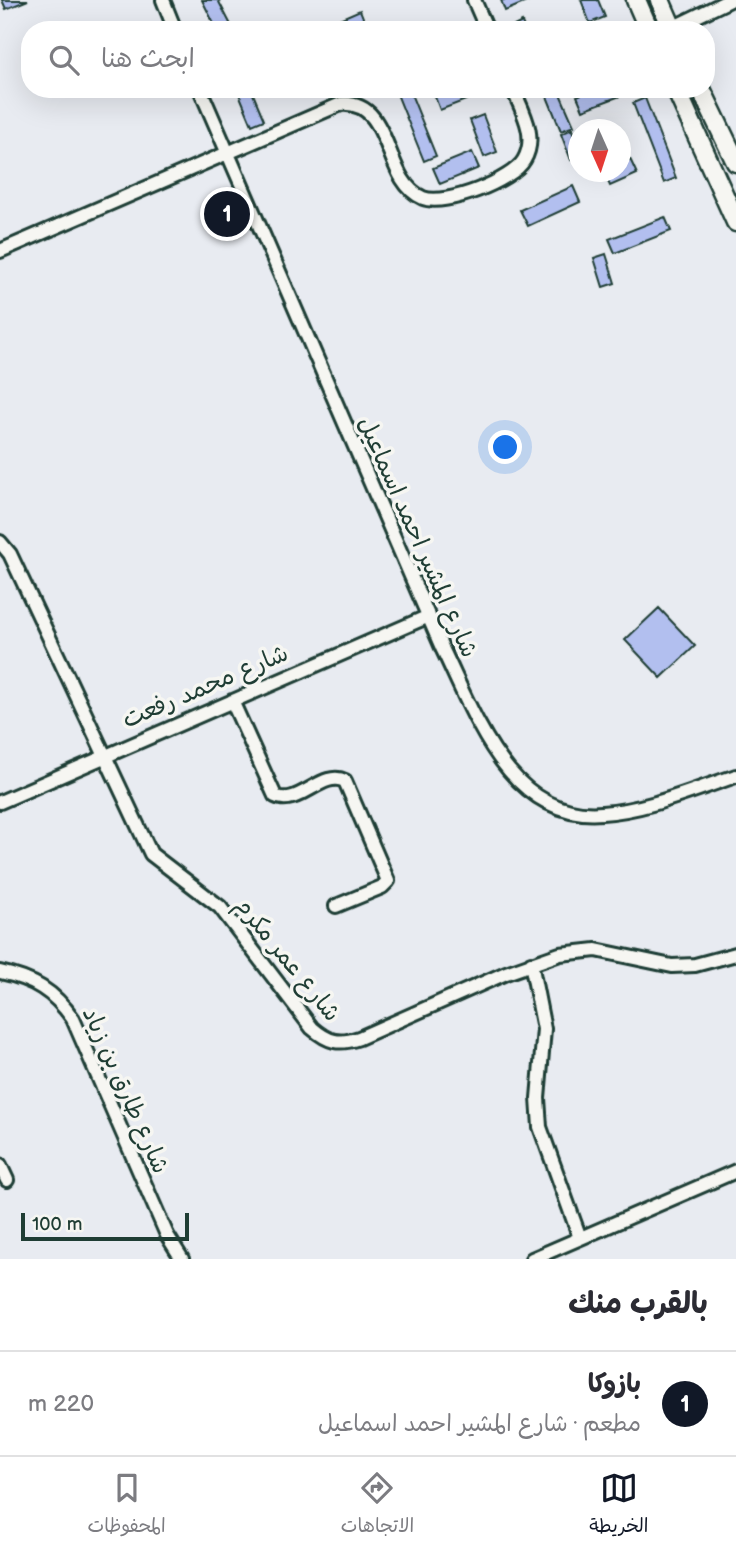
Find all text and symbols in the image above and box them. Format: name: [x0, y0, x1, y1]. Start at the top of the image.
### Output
search box: [21, 21, 715, 98]
icon: search: [45, 41, 83, 79]
text: ابحث هنا: [101, 44, 195, 75]
north arrow: [568, 119, 631, 182]
pin: 1: [204, 188, 250, 240]
street label: شارع المشير احمد اسماعيل: [349, 412, 484, 663]
your location: [488, 430, 522, 464]
street label: شارع محمد رفعت: [118, 638, 293, 736]
street label: شارع عمر مكرم: [226, 891, 347, 1029]
street label: شارع طارق بن زياد: [74, 1002, 175, 1179]
scale bar: [21, 1210, 189, 1242]
text: 100 m: [32, 1213, 83, 1236]
text: بالقرب منك: [568, 1286, 708, 1322]
text: بازوكا: [588, 1369, 641, 1400]
text: 220 m: [28, 1390, 94, 1418]
text: 1: [680, 1390, 690, 1418]
text: مطعم · شارع المشير احمد اسماعيل: [318, 1410, 641, 1438]
tab: المحفوظات: [88, 1469, 166, 1542]
tab: الاتجاهات: [341, 1469, 414, 1542]
tab: الخريطة: [589, 1469, 648, 1542]

